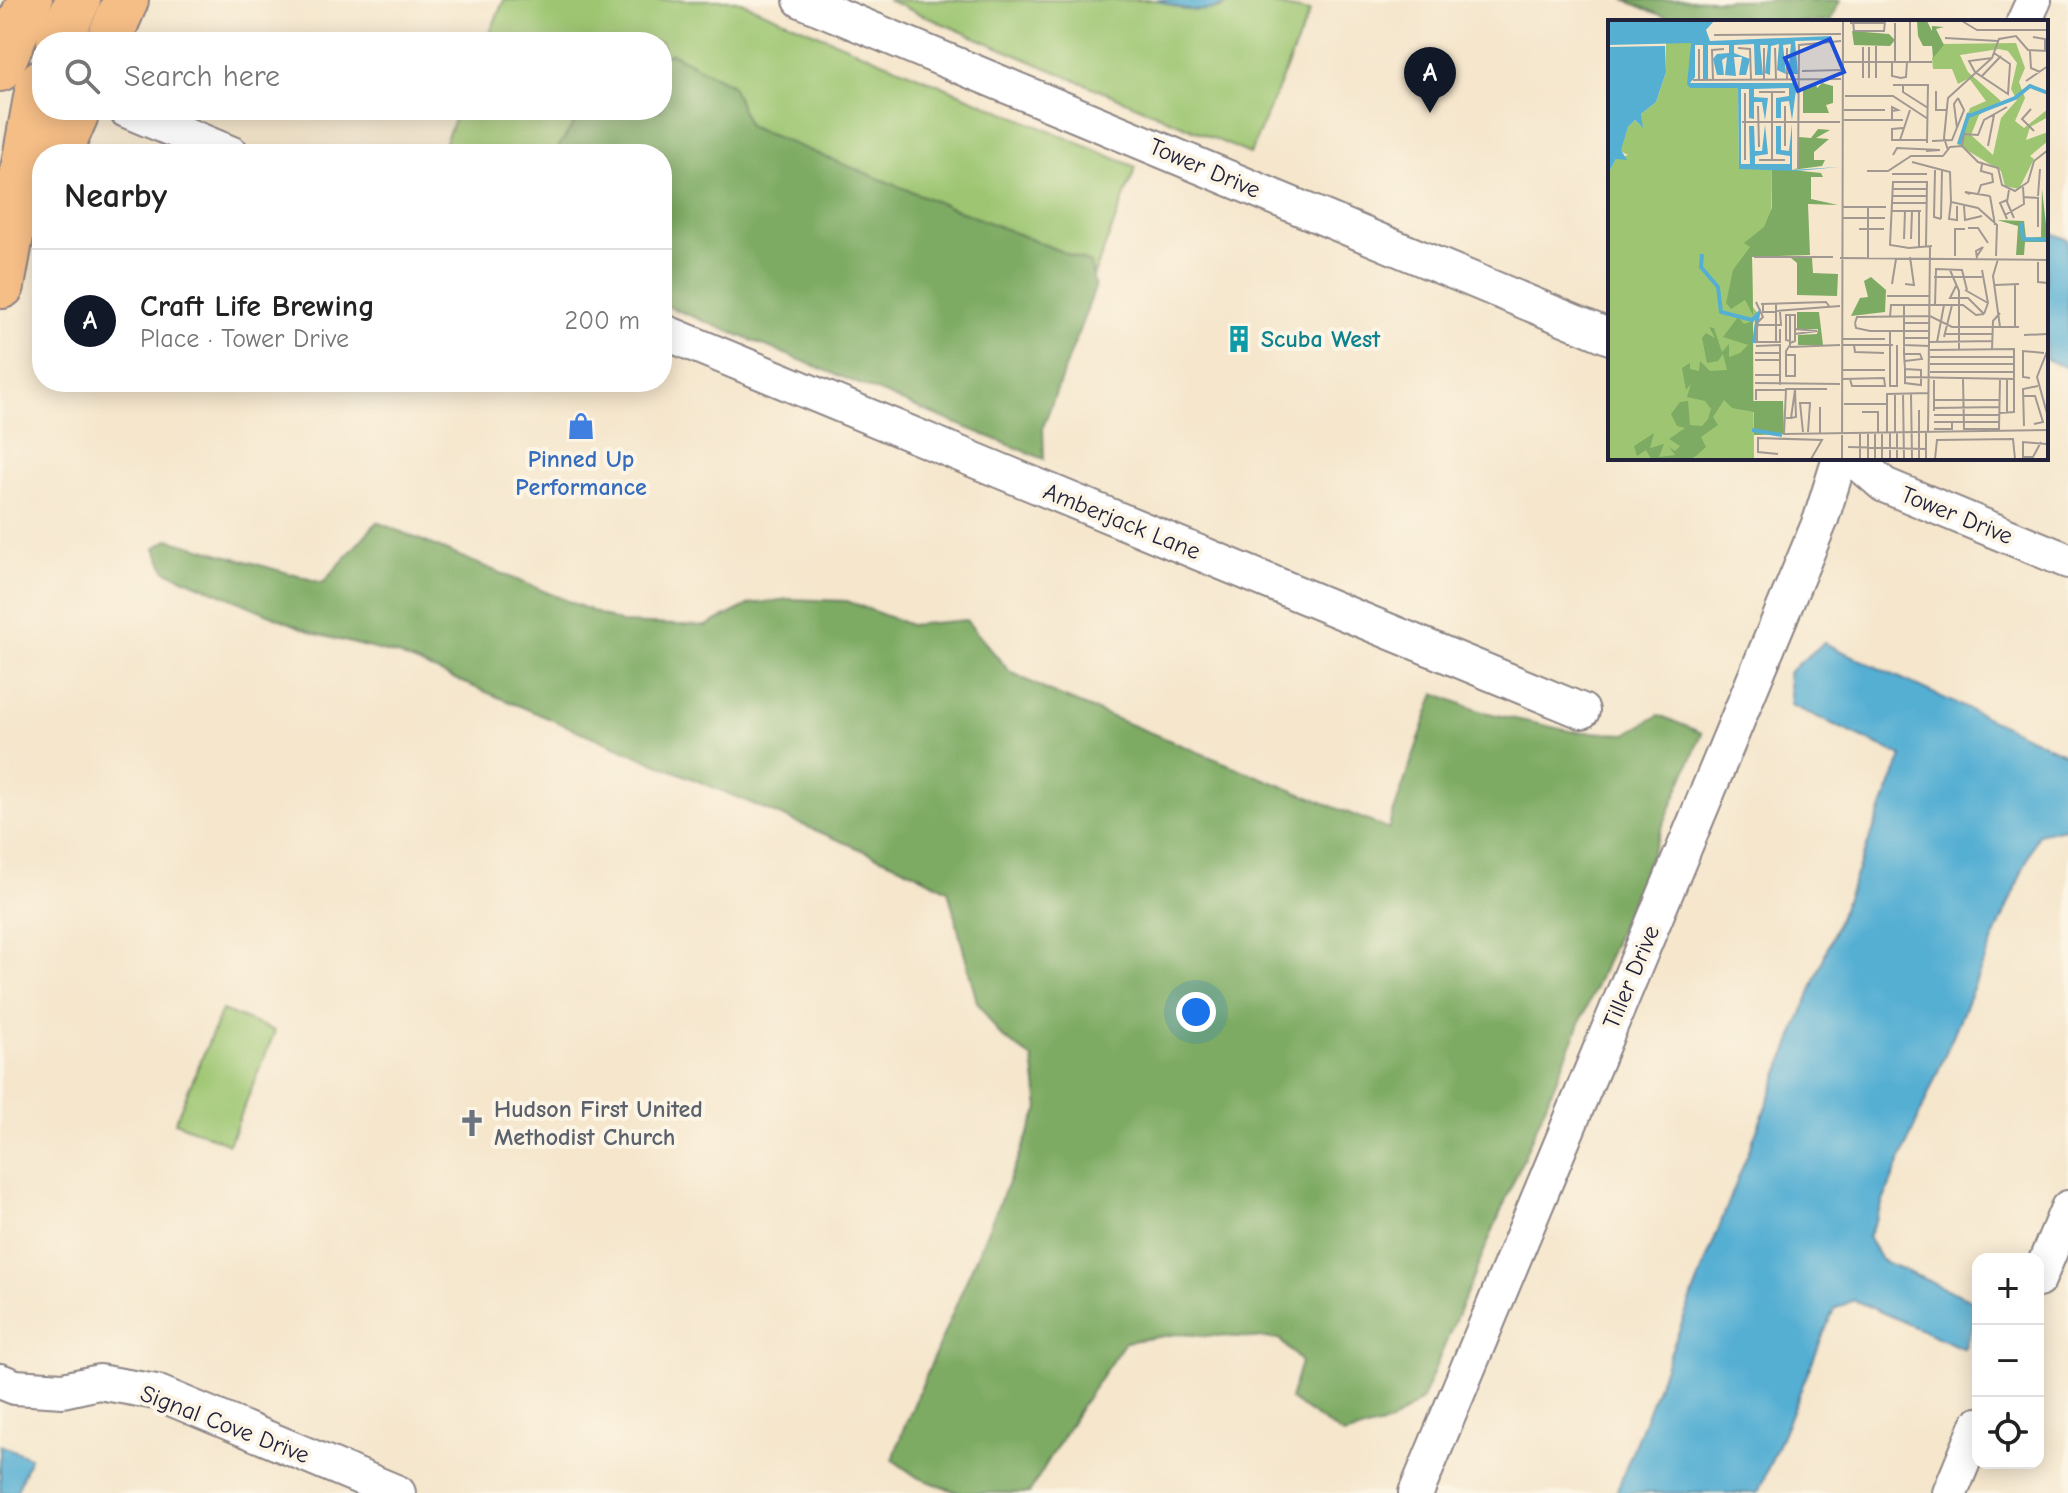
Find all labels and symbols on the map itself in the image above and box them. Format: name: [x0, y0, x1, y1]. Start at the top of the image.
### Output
inset map: [1608, 20, 2048, 460]
pin: A: [1404, 47, 1456, 113]
street label: Tower Drive: [1145, 132, 1265, 204]
building icon: Scuba West: [1224, 324, 1254, 354]
place label: Scuba West: [1261, 325, 1381, 353]
shop icon: Pinned Up Performance: [566, 411, 596, 441]
place label: Pinned Up Performance: [515, 445, 647, 501]
street label: Amberjack Lane: [1039, 477, 1205, 565]
street label: Tower Drive: [1897, 480, 2017, 550]
street label: Tiller Drive: [1597, 921, 1665, 1033]
your location: [1176, 992, 1216, 1032]
place label: Hudson First United Methodist Church: [494, 1095, 703, 1151]
church icon: Hudson First United Methodist Church: [457, 1108, 487, 1138]
street label: Signal Cove Drive: [137, 1379, 313, 1469]

